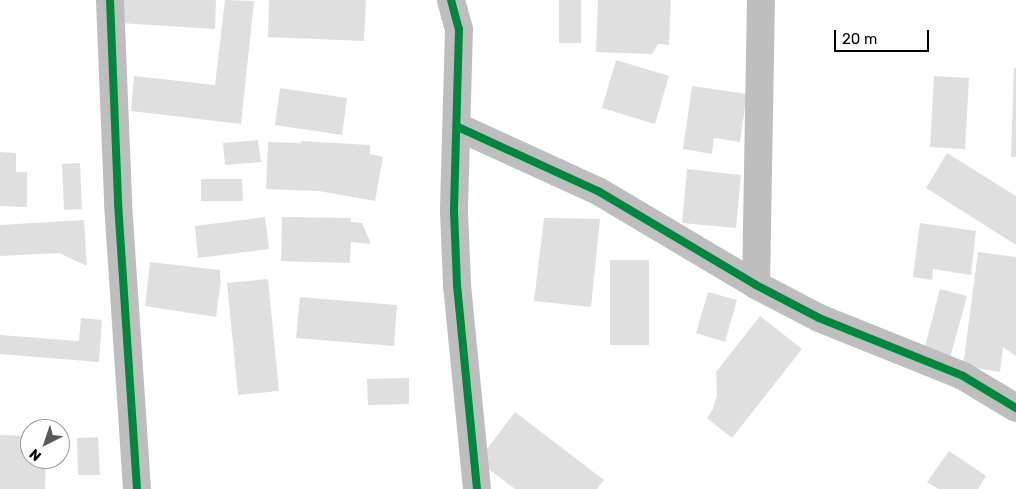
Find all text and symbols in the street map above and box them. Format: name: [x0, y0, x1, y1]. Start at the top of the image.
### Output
scale bar: [836, 20, 931, 52]
text: 20 m: [842, 30, 877, 48]
north arrow: [20, 419, 70, 469]
text: N: [26, 445, 45, 465]

